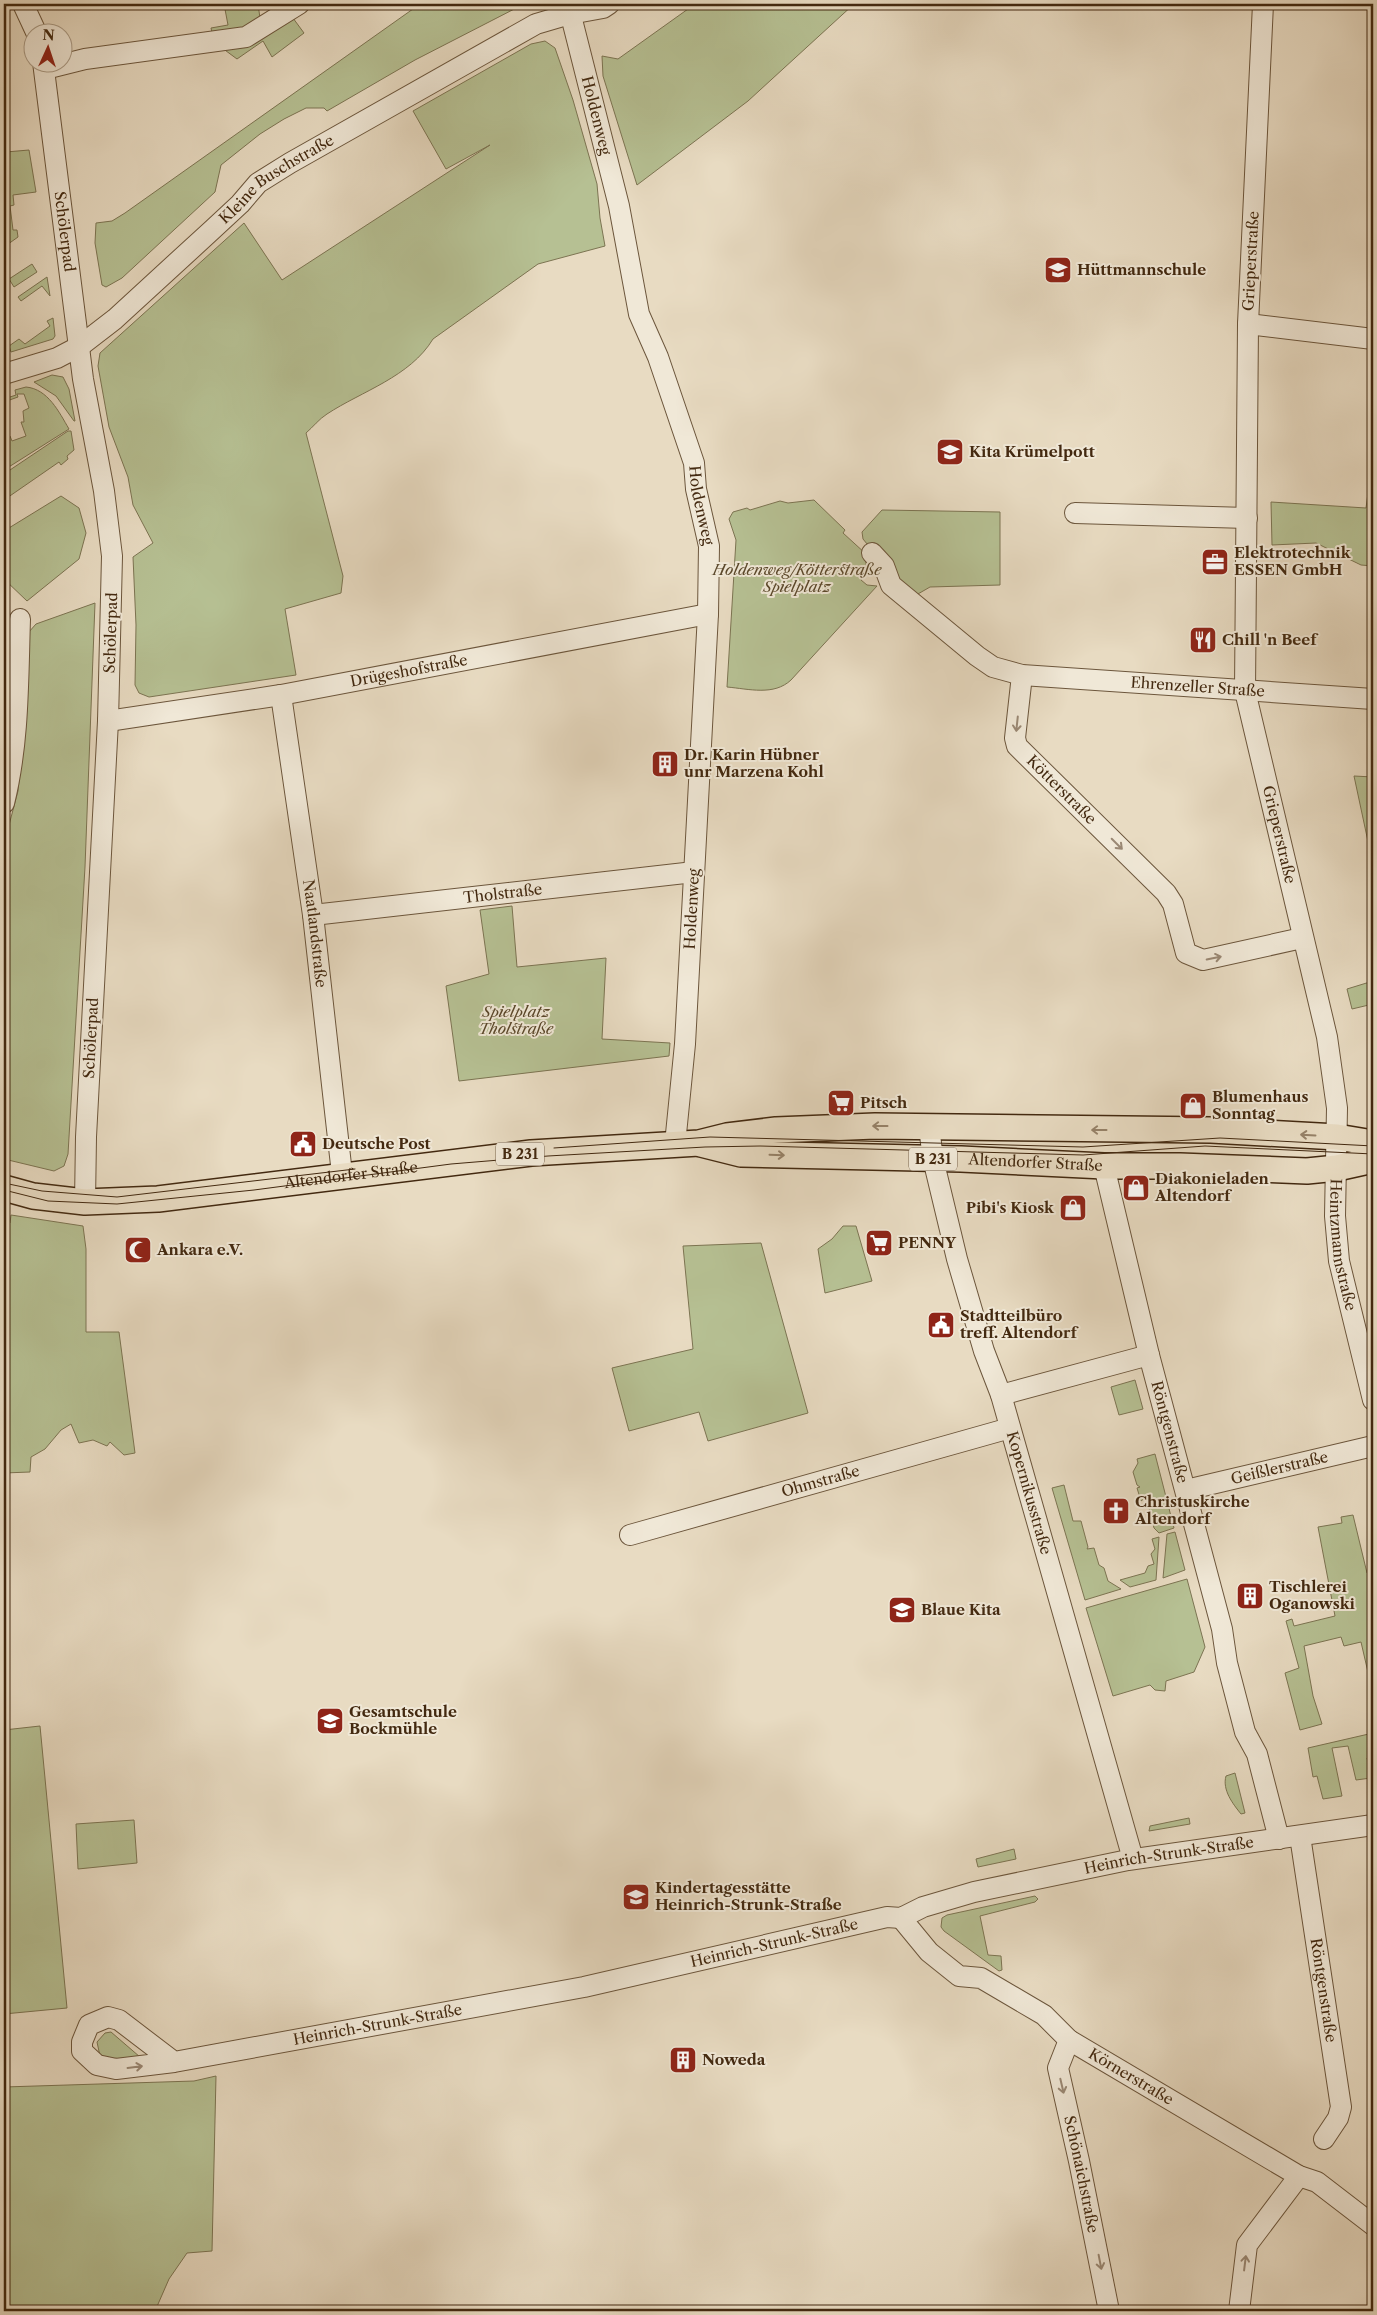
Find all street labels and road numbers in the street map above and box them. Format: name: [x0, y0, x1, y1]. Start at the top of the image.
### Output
street label: Holdenweg: [578, 74, 616, 157]
street label: Kleine Buschstraße: [215, 130, 337, 228]
street label: Schölerpad: [50, 190, 79, 273]
street label: Grieperstraße: [1238, 211, 1263, 311]
street label: Holdenweg: [685, 465, 719, 547]
street label: Schölerpad: [100, 592, 121, 674]
street label: Drügeshofstraße: [348, 650, 469, 691]
street label: Ehrenzeller Straße: [1130, 672, 1265, 701]
street label: Kötterstraße: [1023, 751, 1101, 828]
street label: Grieperstraße: [1259, 784, 1300, 885]
street label: Holdenweg: [680, 868, 703, 950]
street label: Naatlandstraße: [299, 878, 331, 989]
street label: Tholstraße: [462, 879, 543, 907]
street label: Schölerpad: [79, 997, 102, 1079]
road number: B 231: [496, 1142, 544, 1166]
road number: B 231: [909, 1148, 957, 1170]
street label: Altendorfer Straße: [967, 1149, 1103, 1175]
street label: Altendorfer Straße: [282, 1157, 419, 1192]
street label: Heintzmannstraße: [1326, 1178, 1361, 1313]
street label: Röntgenstraße: [1147, 1379, 1193, 1485]
street label: Kopernikusstraße: [1003, 1429, 1056, 1557]
street label: Geißlerstraße: [1229, 1447, 1330, 1488]
street label: Ohmstraße: [779, 1461, 862, 1501]
street label: Heinrich-Strunk-Straße: [1082, 1832, 1255, 1878]
street label: Heinrich-Strunk-Straße: [688, 1914, 860, 1971]
street label: Röntgenstraße: [1307, 1937, 1341, 2044]
street label: Heinrich-Strunk-Straße: [292, 1999, 464, 2049]
street label: Körnerstraße: [1085, 2044, 1177, 2109]
street label: Schönaichstraße: [1060, 2114, 1103, 2235]

